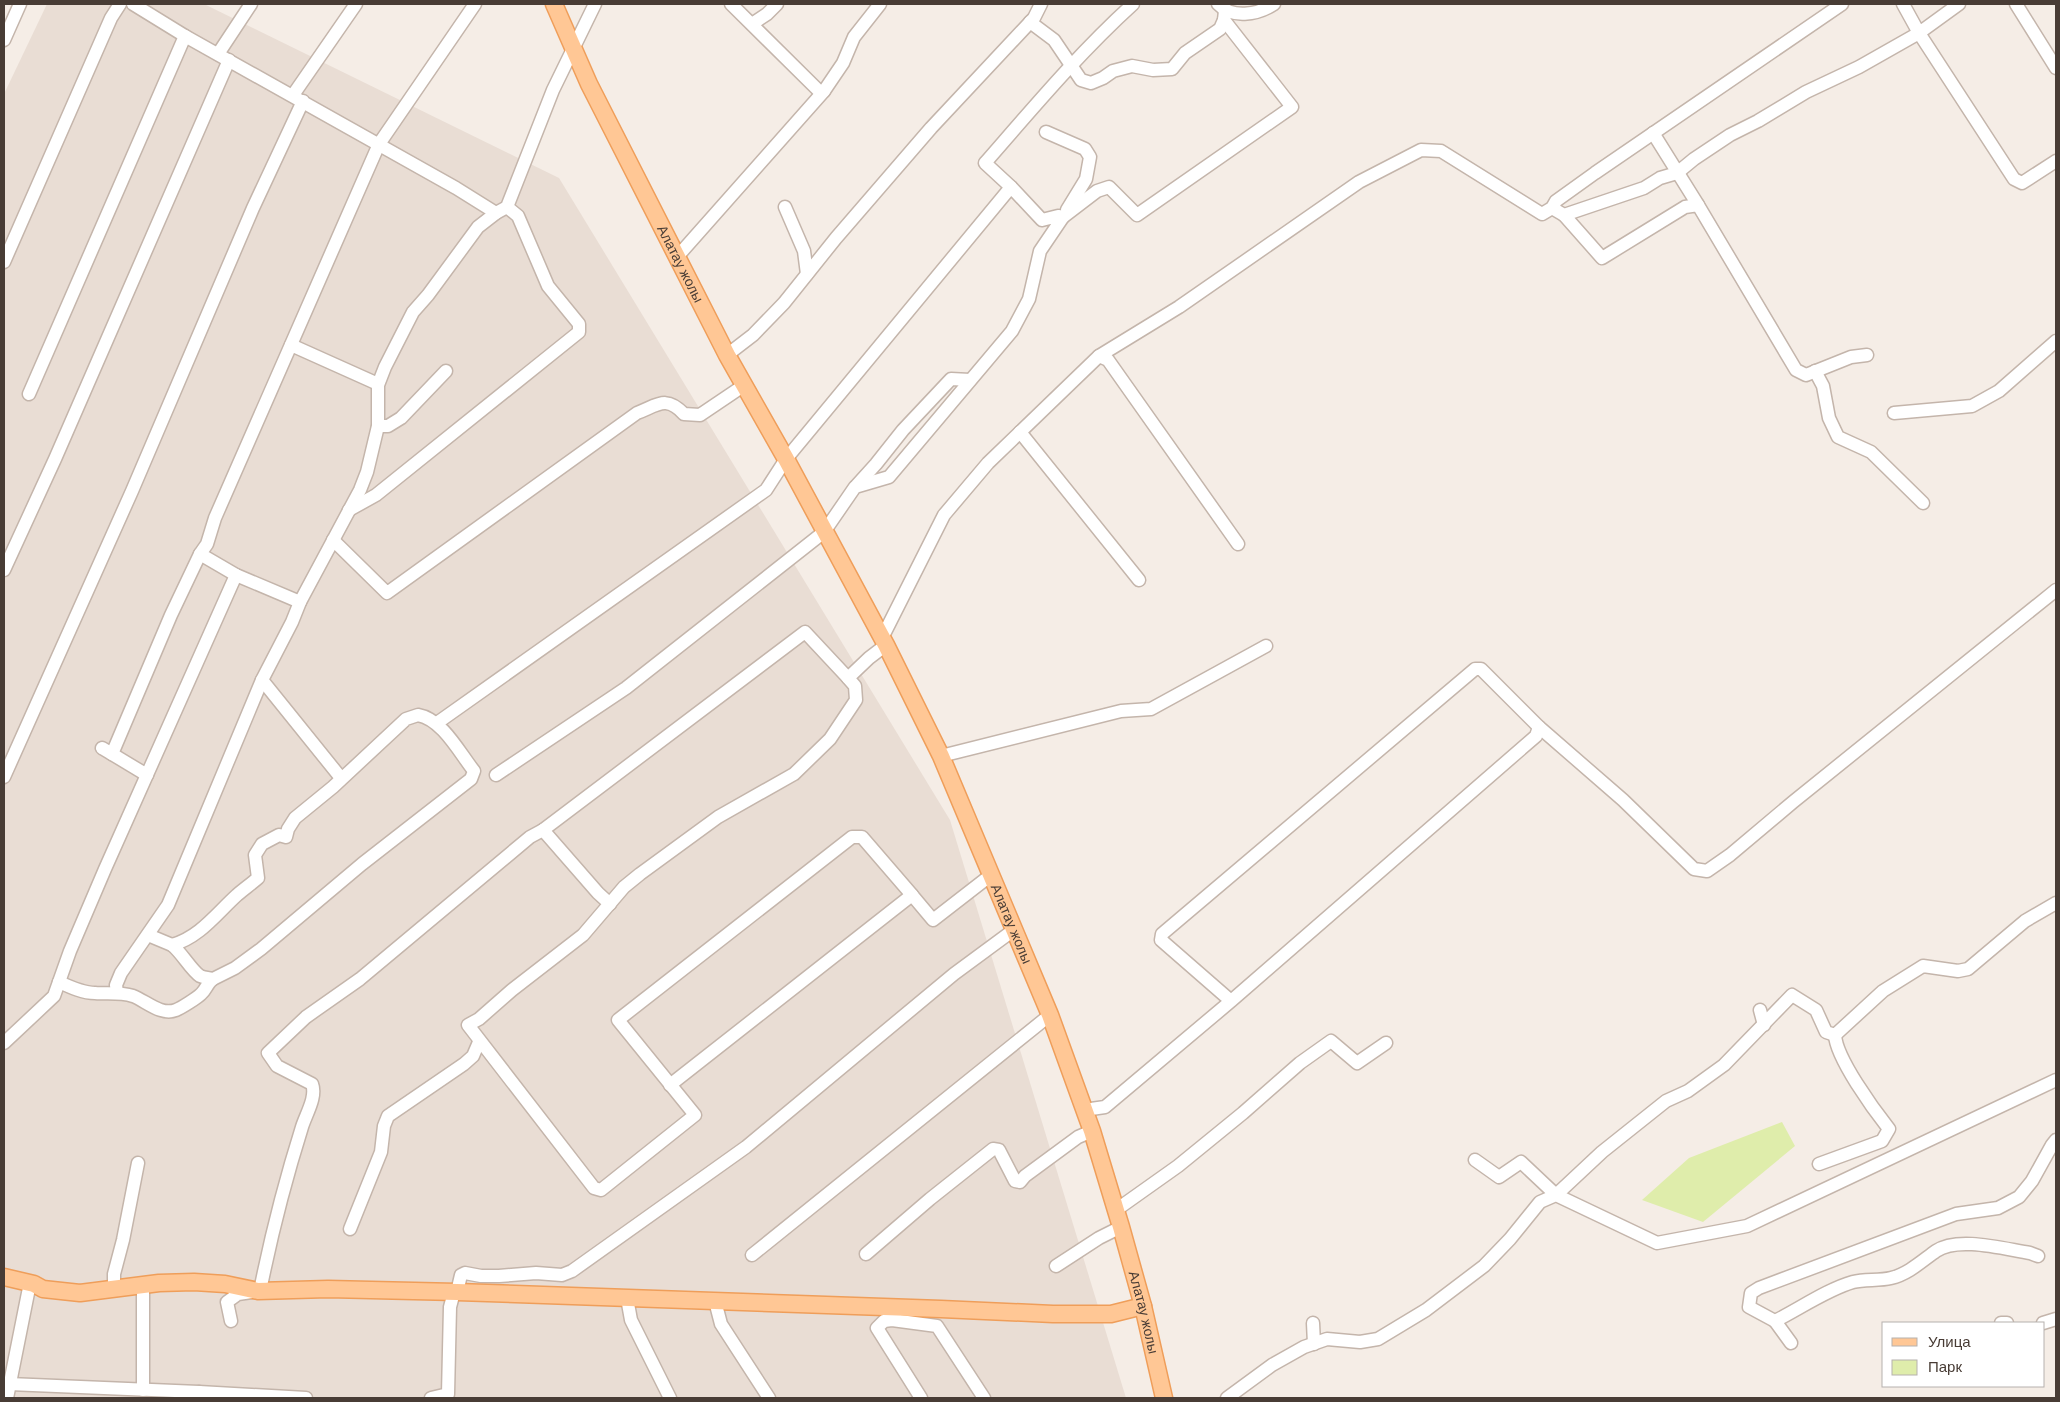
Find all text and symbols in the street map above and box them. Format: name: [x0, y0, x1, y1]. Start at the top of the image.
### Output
street label: Алатау жолы: [653, 222, 708, 306]
street label: Алатау жолы: [987, 881, 1036, 966]
street label: Алатау жолы: [1125, 1269, 1163, 1355]
legend: [1882, 1322, 2045, 1387]
text: Улица: [1928, 1332, 1971, 1352]
text: Парк: [1928, 1357, 1962, 1377]

